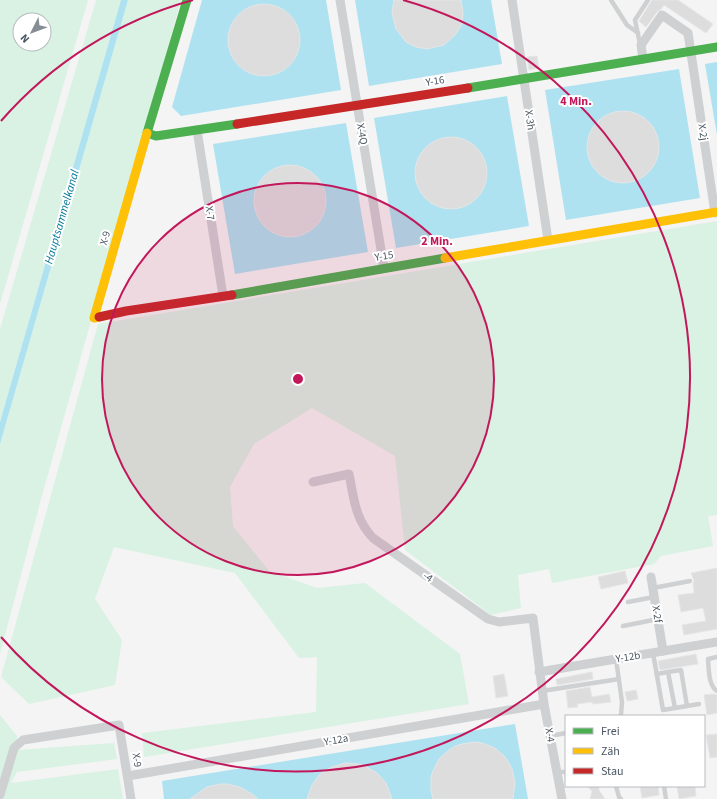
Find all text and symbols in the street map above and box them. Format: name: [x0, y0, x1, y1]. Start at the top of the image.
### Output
north arrow: [12, 12, 52, 52]
text: N: [17, 31, 33, 46]
street label: Y-16: [424, 72, 446, 90]
text: 4 Min.: [560, 93, 592, 110]
street label: X-3h: [521, 109, 539, 131]
street label: X-4Q: [353, 122, 371, 146]
street label: X-2j: [694, 122, 712, 142]
water label: Hauptsammelkanal: [40, 168, 84, 266]
street label: X-7: [201, 205, 219, 221]
street label: X-9: [96, 229, 114, 247]
text: 2 Min.: [421, 233, 453, 250]
street label: Y-15: [372, 247, 395, 265]
centre of rings: [291, 372, 305, 386]
street label: -4: [420, 568, 436, 586]
street label: X-2f: [648, 604, 666, 625]
street label: Y-12b: [614, 648, 641, 667]
legend: [565, 715, 705, 787]
text: Frei: [601, 723, 620, 740]
street label: X-4: [541, 727, 559, 744]
street label: Y-12a: [322, 730, 349, 750]
text: Zäh: [601, 743, 620, 760]
street label: X-9: [128, 752, 146, 768]
text: Stau: [601, 763, 624, 780]

